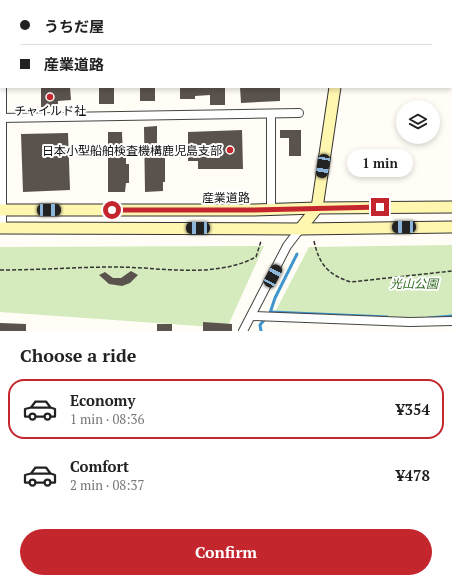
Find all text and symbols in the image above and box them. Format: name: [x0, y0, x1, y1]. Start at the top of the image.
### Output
text: うちだ屋: [44, 16, 104, 36]
text: 産業道路: [44, 54, 104, 74]
marker: チャイルド社: [45, 92, 55, 102]
map controls: [396, 100, 440, 144]
button: layers: [396, 100, 440, 144]
place label: チャイルド社: [14, 103, 86, 118]
place label: 日本小型船舶検査機構鹿児島支部: [42, 143, 222, 158]
marker: 日本小型船舶検査機構鹿児島支部: [225, 145, 235, 155]
callout: 1 min: [347, 149, 413, 177]
car: [315, 153, 331, 179]
text: 1 min: [362, 154, 398, 172]
street label: 産業道路: [202, 190, 250, 205]
route end: [371, 198, 389, 216]
route start: [103, 201, 121, 219]
car: [37, 204, 61, 216]
car: [392, 221, 416, 233]
car: [186, 222, 210, 234]
car: [262, 263, 284, 289]
park label: 光山公園: [390, 276, 440, 291]
text: Choose a ride: [20, 343, 136, 367]
text: Economy: [70, 390, 135, 410]
icon: car: [22, 391, 58, 427]
text: ¥354: [396, 399, 430, 419]
text: 1 min · 08:36: [70, 410, 144, 428]
text: Comfort: [70, 456, 129, 476]
icon: car: [22, 457, 58, 493]
text: ¥478: [396, 465, 430, 485]
text: 2 min · 08:37: [70, 476, 144, 494]
button: Confirm: [20, 529, 432, 575]

